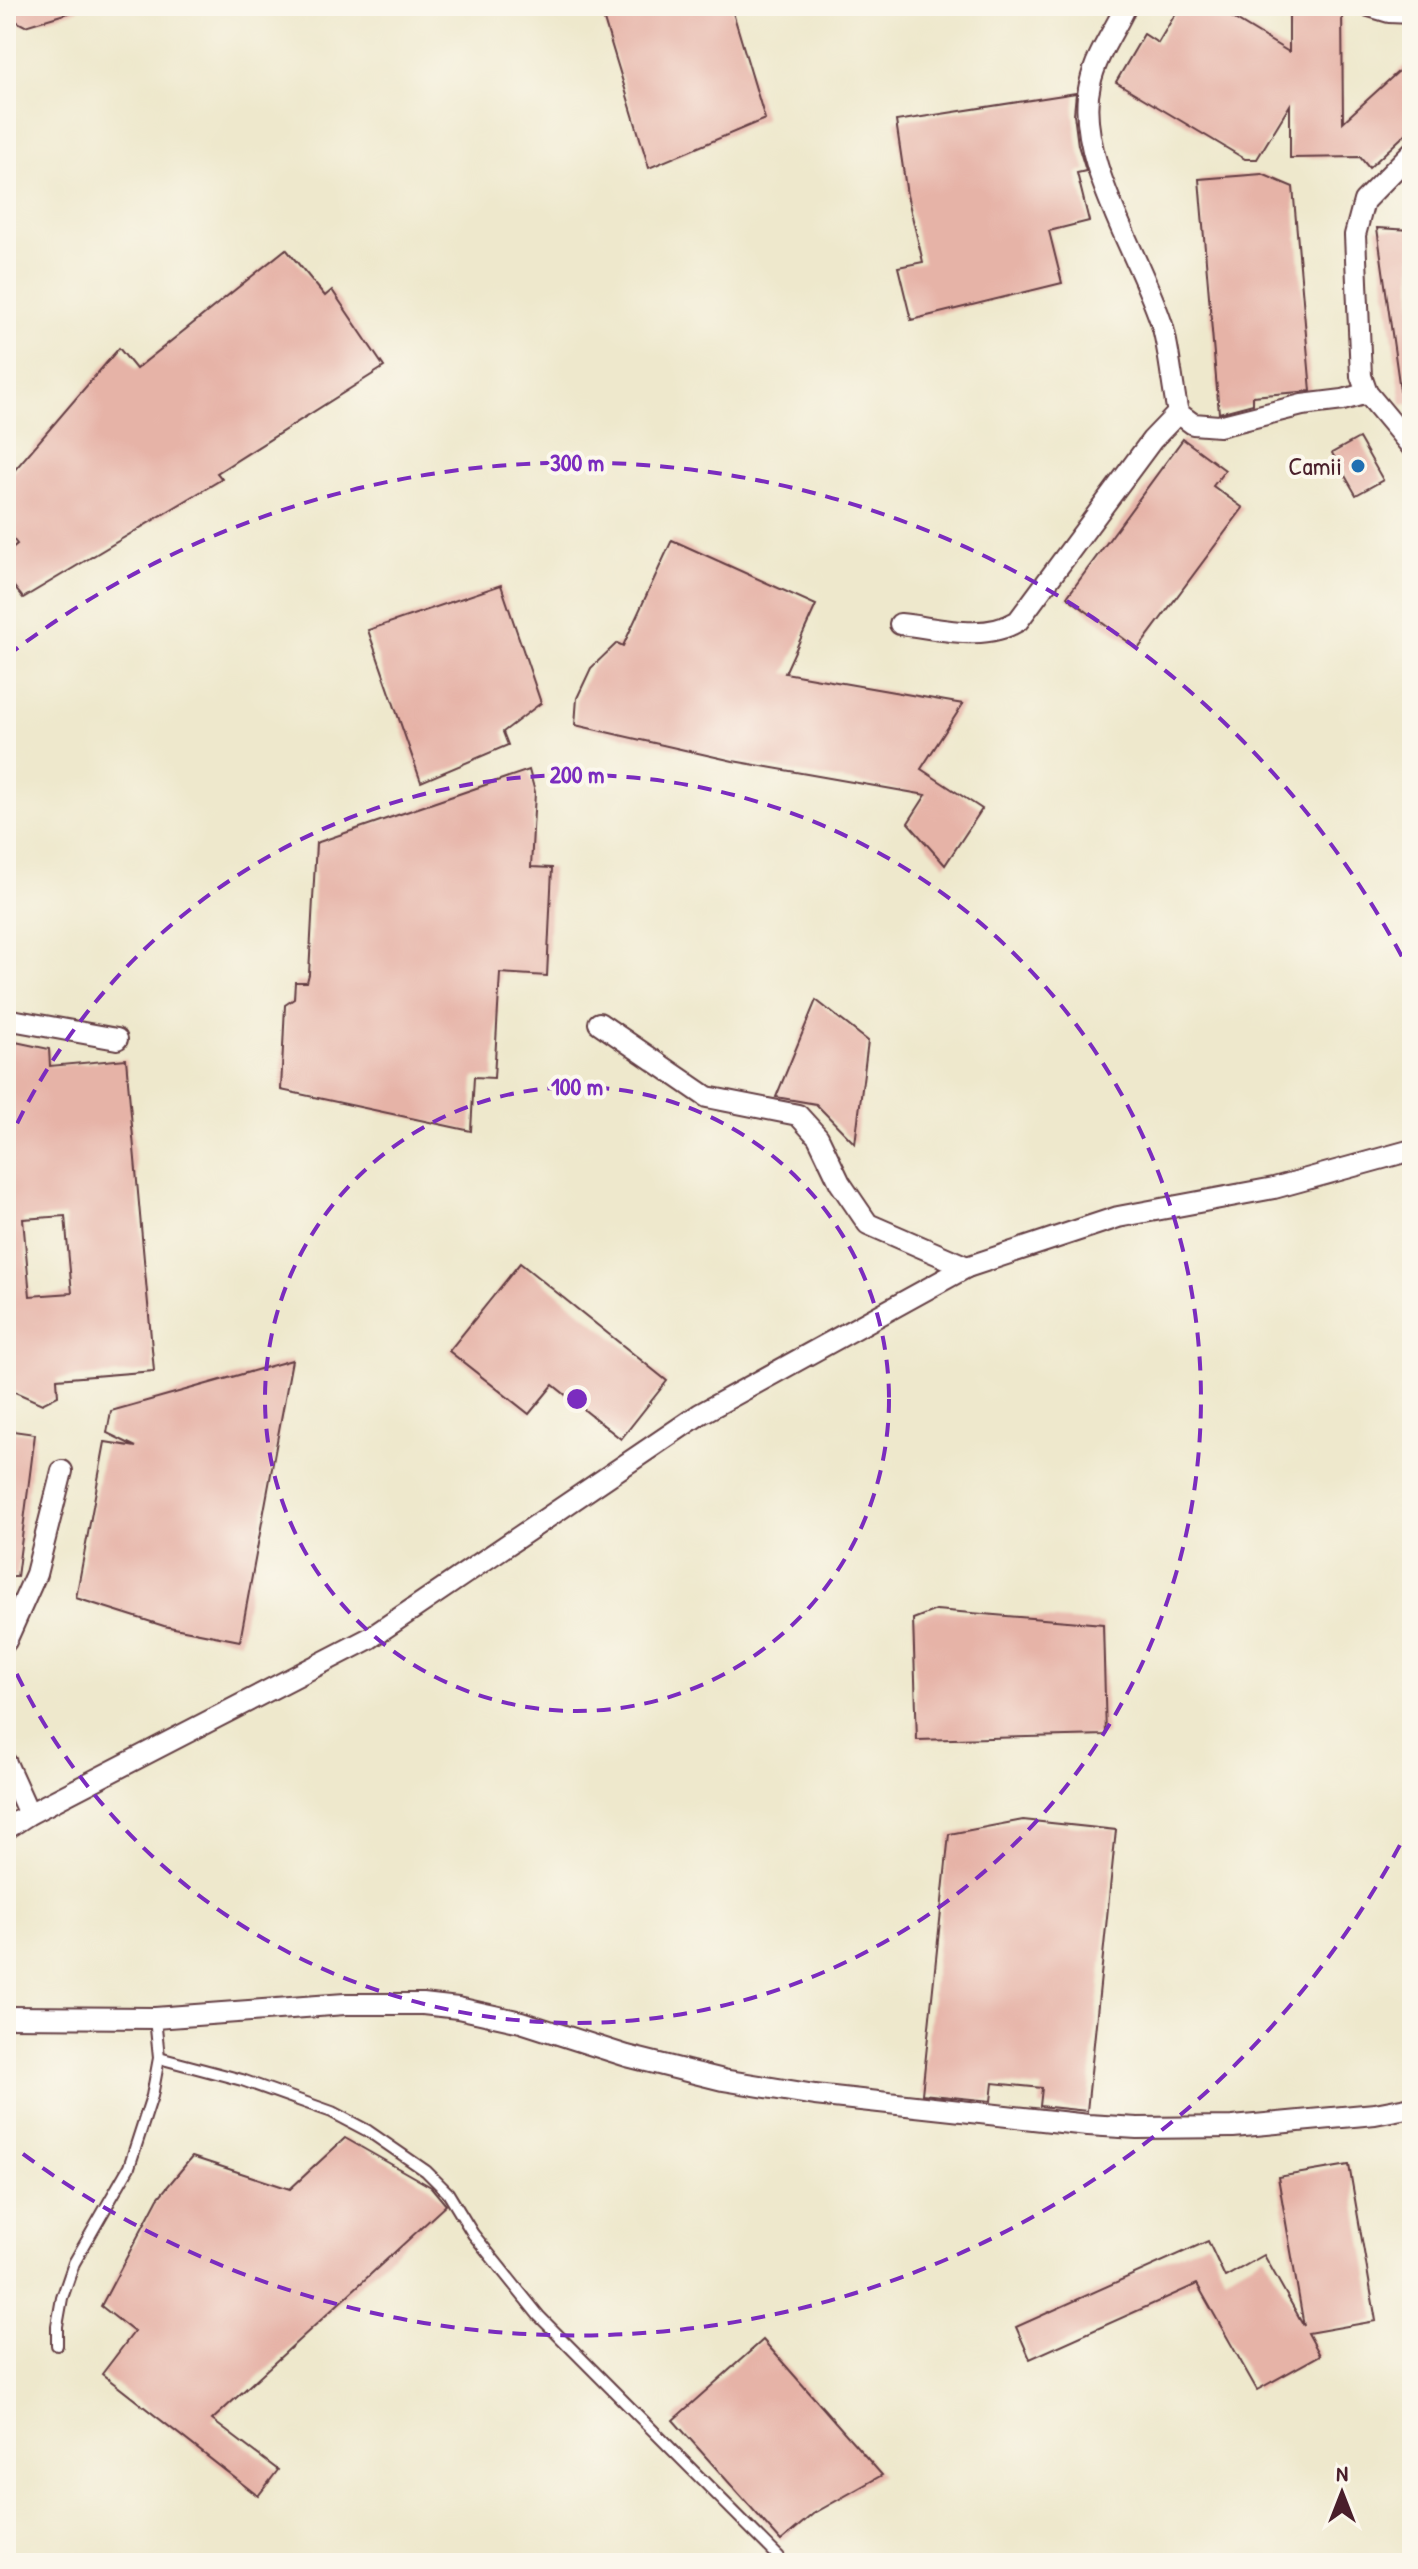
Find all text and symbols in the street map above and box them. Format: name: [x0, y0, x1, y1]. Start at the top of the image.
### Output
text: 300 m: [550, 446, 604, 478]
place label: Camii: [1288, 448, 1342, 483]
marker: Camii: [1349, 457, 1367, 475]
text: 200 m: [550, 758, 604, 790]
text: 100 m: [551, 1070, 603, 1102]
centre of rings: [563, 1385, 591, 1413]
north arrow: [1302, 2453, 1382, 2533]
text: N: [1336, 2458, 1348, 2488]

